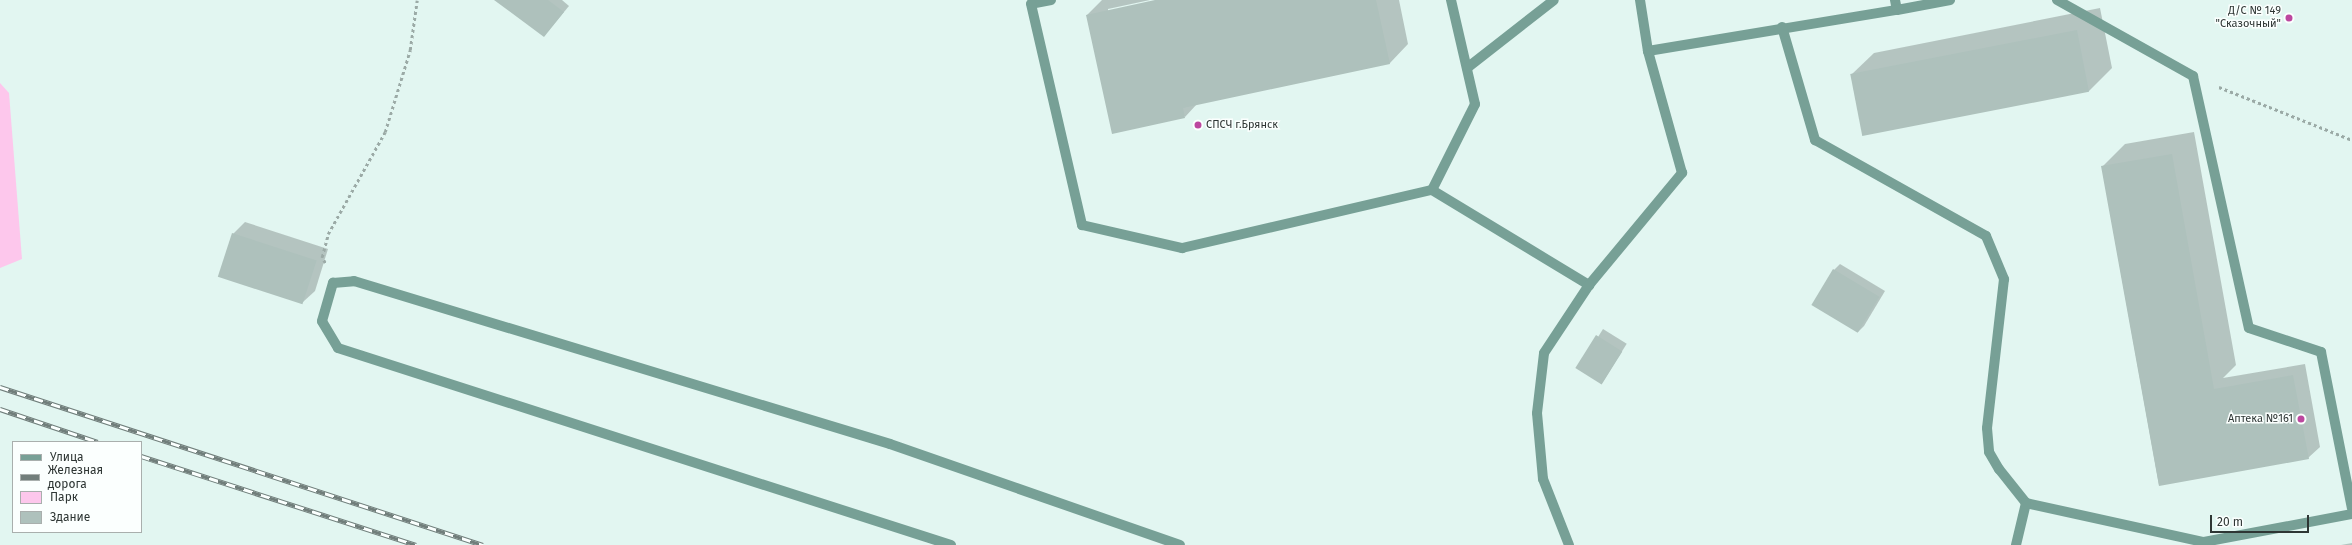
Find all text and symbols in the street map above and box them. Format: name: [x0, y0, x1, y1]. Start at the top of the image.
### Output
place label: Д/С № 149 "Сказочный": [2216, 5, 2281, 31]
marker: Д/С № 149 "Сказочный": [2284, 13, 2294, 23]
place label: СПСЧ г.Брянск: [1206, 118, 1278, 132]
marker: СПСЧ г.Брянск: [1193, 120, 1203, 130]
place label: Аптека №161: [2228, 412, 2293, 426]
marker: Аптека №161: [2296, 414, 2306, 424]
legend: [12, 441, 142, 533]
text: Улица: [50, 450, 84, 464]
text: Железная дорога: [48, 463, 103, 491]
text: Парк: [50, 490, 78, 504]
scale bar: [2212, 507, 2311, 533]
text: Здание: [50, 510, 90, 524]
text: 20 m: [2217, 515, 2243, 529]

